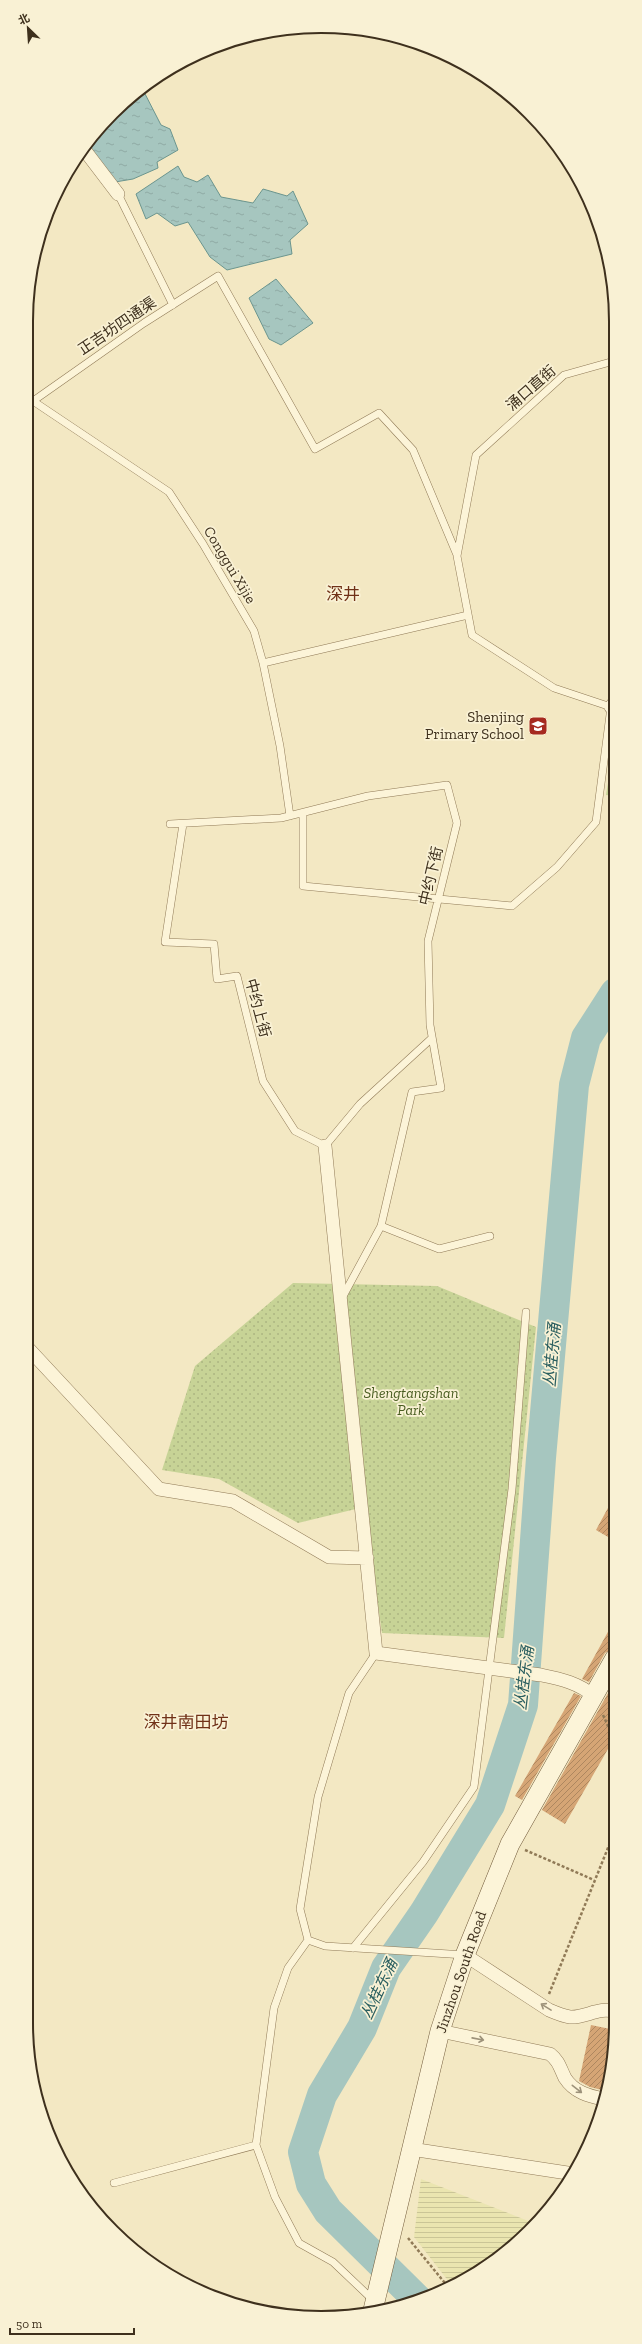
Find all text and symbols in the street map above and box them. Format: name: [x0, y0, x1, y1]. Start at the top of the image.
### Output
north arrow: [8, 8, 48, 48]
text: 北: [16, 11, 32, 28]
street label: 正吉坊四通渠: [75, 293, 159, 359]
street label: 涌口直街: [502, 362, 560, 414]
street label: Conggui Xijie: [200, 523, 260, 607]
district label: 深井: [326, 584, 360, 604]
place label: Shenjing Primary School: [425, 708, 524, 743]
school or university icon: Shenjing Primary School: [527, 715, 549, 737]
street label: 中约下街: [415, 845, 447, 907]
street label: 中约上街: [242, 977, 274, 1039]
water label: 丛桂东涌: [540, 1320, 564, 1388]
park label: Shengtangshan Park: [363, 1384, 459, 1419]
water label: 丛桂东涌: [511, 1643, 538, 1711]
district label: 深井南田坊: [144, 1712, 229, 1732]
street label: Jinzhou South Road: [432, 1908, 491, 2035]
water label: 丛桂东涌: [357, 1954, 402, 2022]
one-way arrow: [540, 2003, 552, 2011]
one-way arrow: [471, 2035, 484, 2043]
one-way arrow: [571, 2084, 582, 2093]
scale bar: [10, 2310, 134, 2336]
text: 50 m: [16, 2317, 43, 2331]

